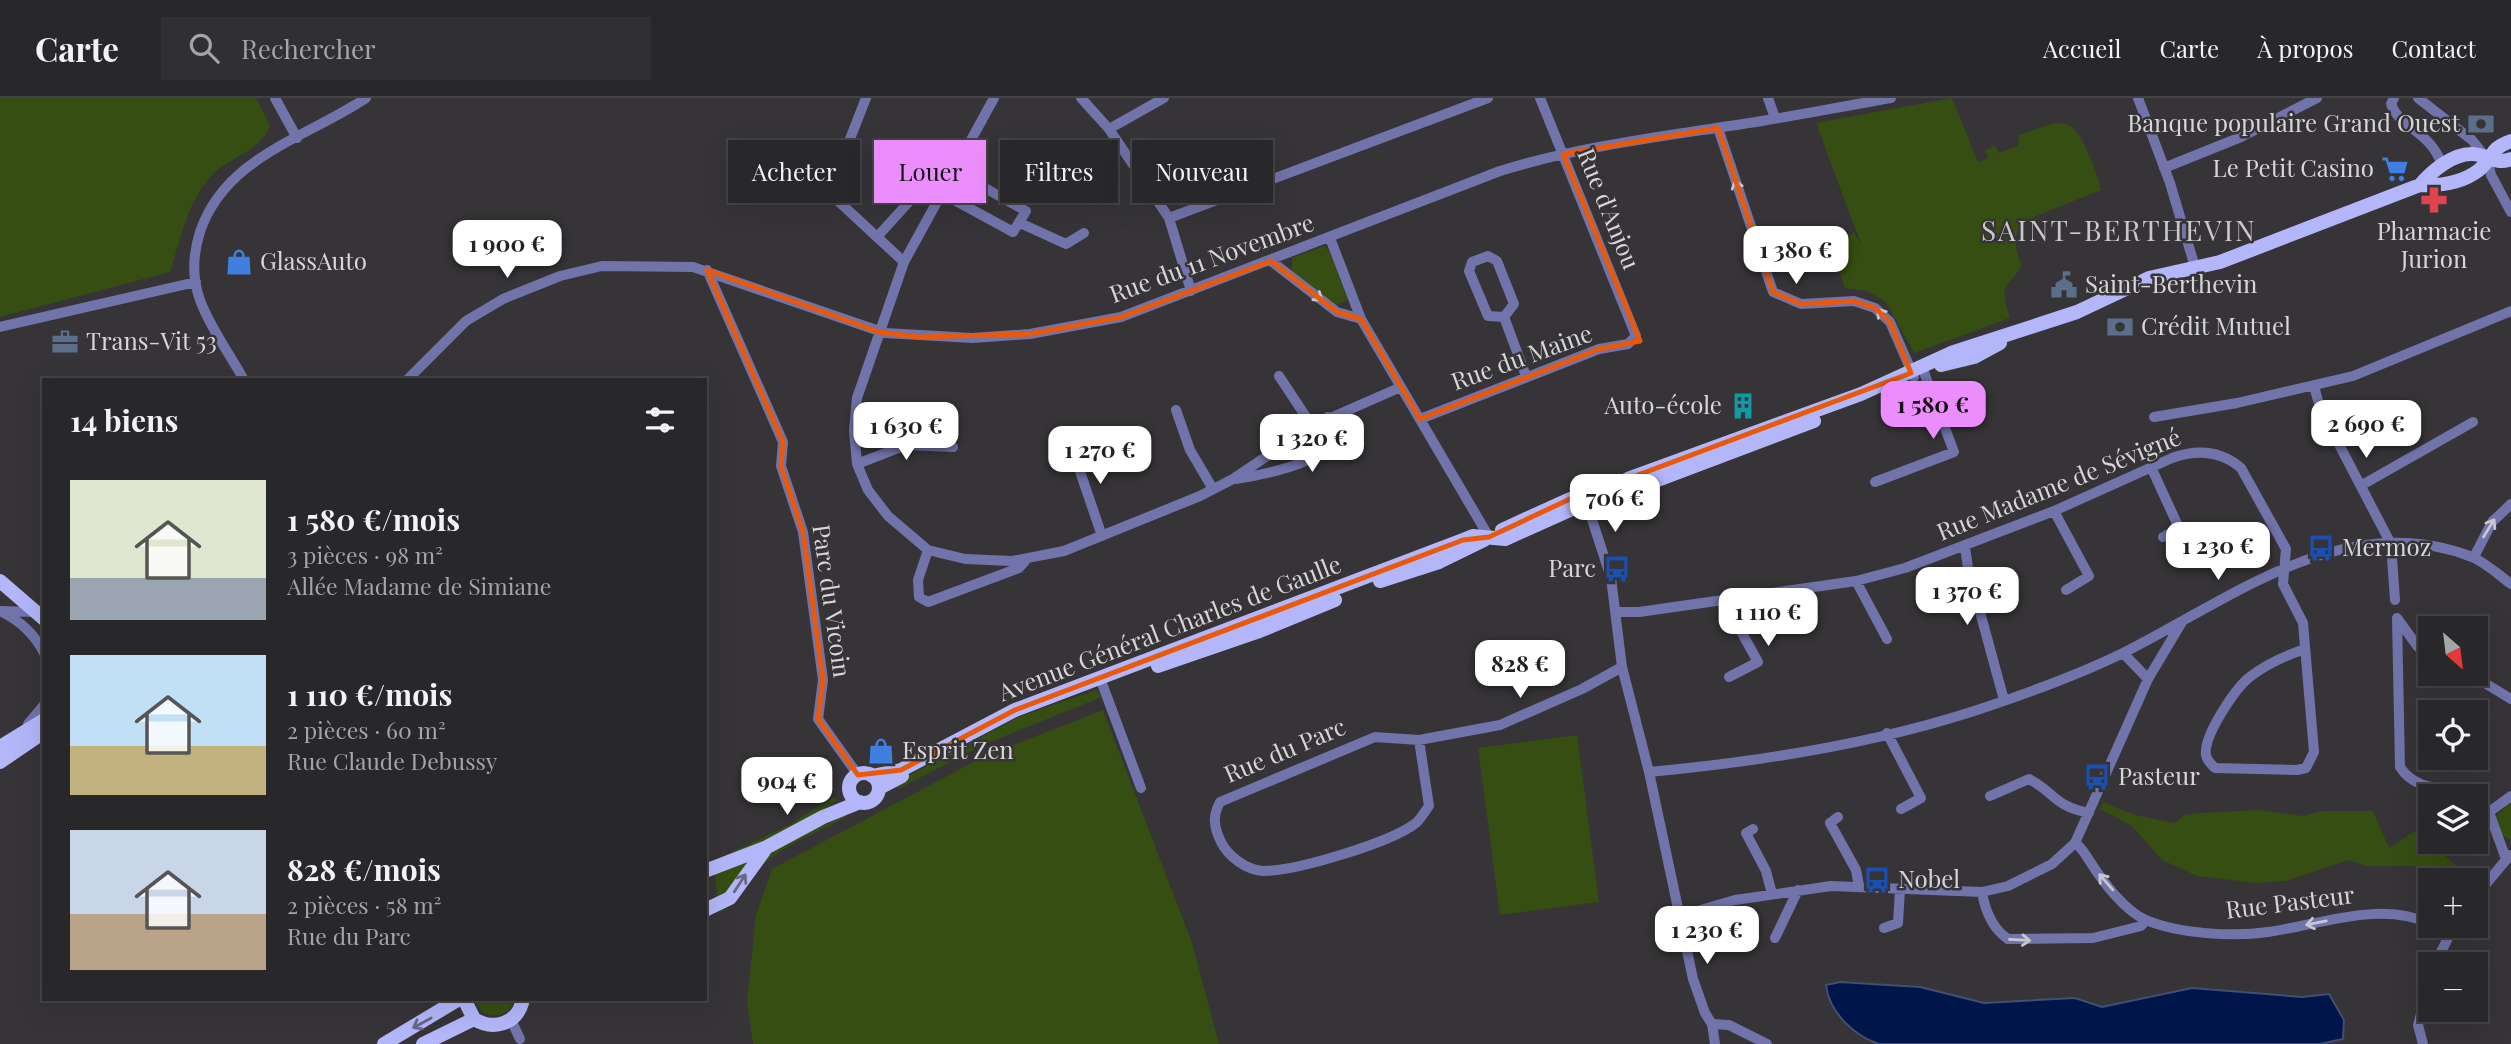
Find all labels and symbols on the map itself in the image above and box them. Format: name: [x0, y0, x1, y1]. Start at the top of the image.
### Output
place label: Banque populaire Grand Ouest: [2127, 106, 2460, 138]
bank icon: Banque populaire Grand Ouest: [2466, 109, 2496, 139]
street label: Rue d'Anjou: [1571, 143, 1649, 274]
place label: Le Petit Casino: [2213, 151, 2374, 183]
supermarket icon: Le Petit Casino: [2380, 154, 2410, 184]
one-way arrow: [1730, 179, 1743, 201]
pharmacy icon: Pharmacie Jurion: [2419, 185, 2449, 215]
street label: Rue du 11 Novembre: [1105, 205, 1318, 309]
district label: SAINT-BERTHEVIN: [1981, 211, 2257, 248]
place label: Pharmacie Jurion: [2377, 214, 2491, 274]
pin: 1 900 €: [442, 220, 572, 280]
pin: 1 380 €: [1731, 226, 1861, 286]
place label: GlassAuto: [260, 244, 367, 276]
shop icon: GlassAuto: [224, 247, 254, 277]
place label: Saint-Berthevin: [2085, 267, 2257, 299]
public building icon: Saint-Berthevin: [2049, 270, 2079, 300]
one-way arrow: [1305, 287, 1323, 302]
one-way arrow: [1876, 308, 1892, 326]
place label: Crédit Mutuel: [2141, 309, 2291, 341]
bank icon: Crédit Mutuel: [2105, 312, 2135, 342]
street label: Rue du Maine: [1446, 316, 1596, 396]
place label: Trans-Vit 53: [86, 324, 217, 356]
office icon: Trans-Vit 53: [50, 327, 80, 357]
pin: 1 580 €: [1868, 382, 1998, 441]
place label: Auto-école: [1604, 388, 1722, 420]
building icon: Auto-école: [1728, 391, 1758, 421]
pin: 2 690 €: [2301, 400, 2431, 460]
pin: 1 630 €: [841, 402, 971, 462]
pin: 1 320 €: [1247, 414, 1377, 474]
street label: Rue Madame de Sévigné: [1931, 419, 2185, 547]
pin: 1 270 €: [1035, 426, 1165, 486]
pin: 706 €: [1566, 474, 1664, 534]
one-way arrow: [2483, 519, 2497, 539]
street label: Parc du Vicoin: [806, 522, 860, 679]
pin: 1 230 €: [2153, 522, 2283, 582]
place label: Mermoz: [2342, 530, 2431, 562]
bus stop icon: Mermoz: [2306, 533, 2336, 563]
street label: Avenue Général Charles de Gaulle: [992, 547, 1345, 708]
place label: Parc: [1548, 551, 1596, 583]
bus stop icon: Parc: [1602, 554, 1632, 584]
pin: 1 370 €: [1902, 568, 2032, 627]
pin: 1 110 €: [1703, 588, 1833, 648]
north arrow: [2418, 616, 2488, 686]
pin: 828 €: [1471, 640, 1569, 700]
street label: Rue du Parc: [1219, 709, 1350, 789]
place label: Esprit Zen: [902, 733, 1014, 765]
shop icon: Esprit Zen: [866, 736, 896, 766]
pin: 904 €: [738, 758, 836, 817]
place label: Pasteur: [2118, 759, 2200, 791]
bus stop icon: Pasteur: [2082, 762, 2112, 792]
place label: Nobel: [1898, 862, 1960, 894]
bus stop icon: Nobel: [1862, 865, 1892, 895]
one-way arrow: [734, 874, 748, 894]
one-way arrow: [2098, 874, 2114, 892]
street label: Rue Pasteur: [2224, 877, 2356, 925]
pin: 1 230 €: [1642, 906, 1772, 966]
one-way arrow: [2305, 917, 2328, 931]
one-way arrow: [2009, 933, 2032, 946]
one-way arrow: [413, 1016, 433, 1030]

